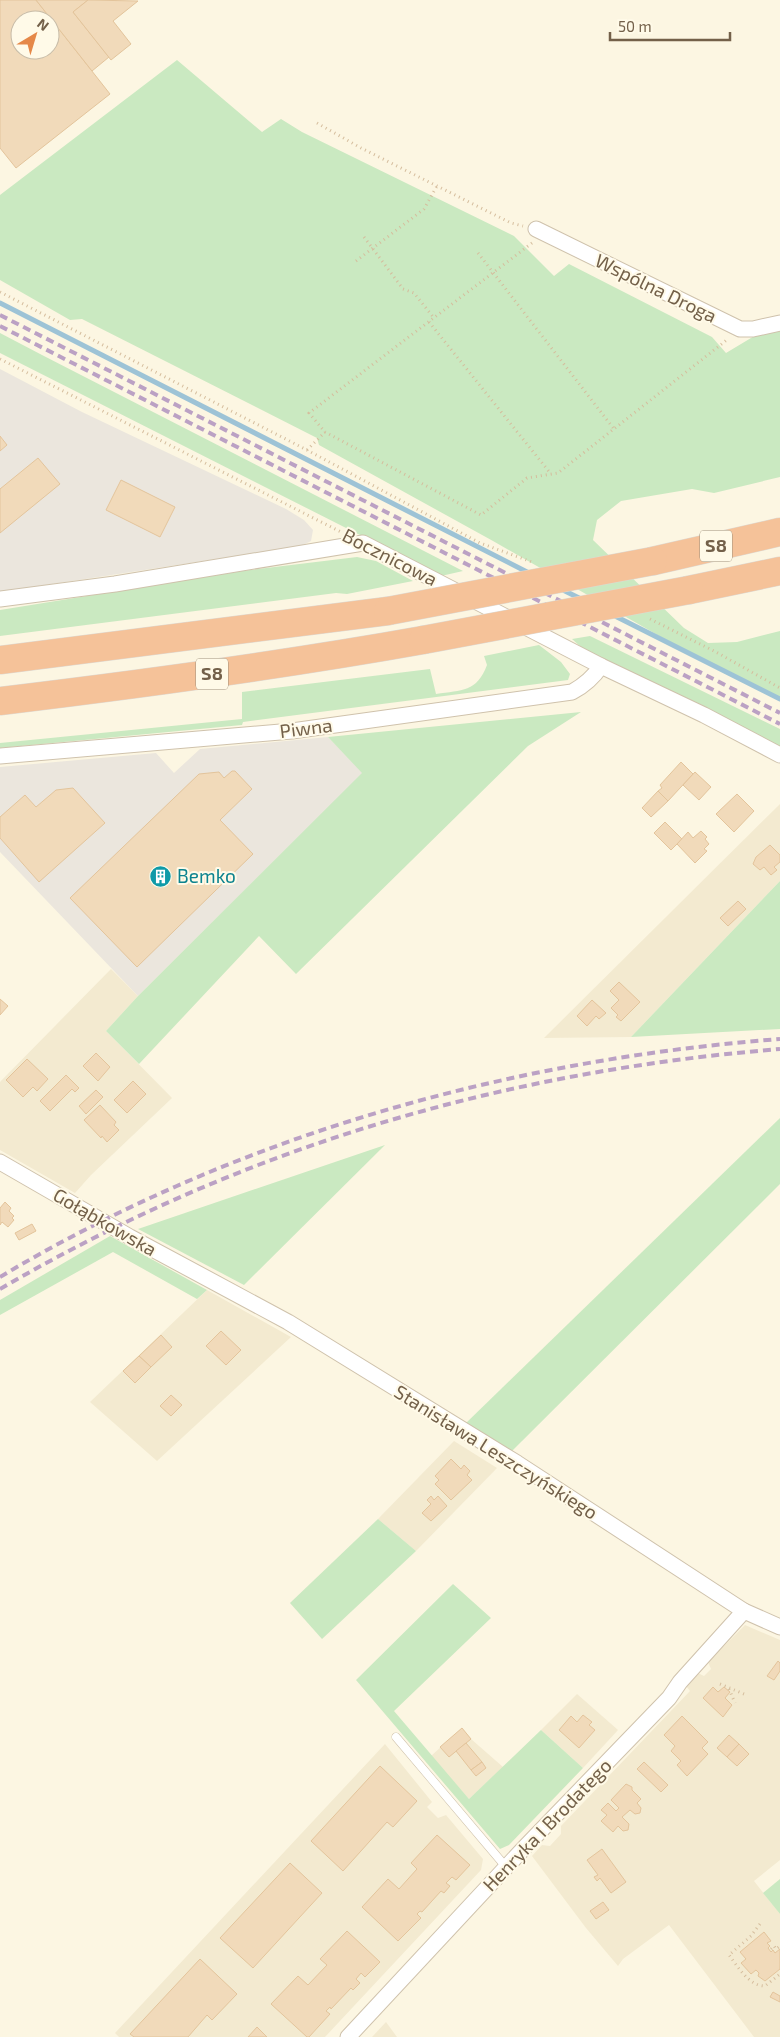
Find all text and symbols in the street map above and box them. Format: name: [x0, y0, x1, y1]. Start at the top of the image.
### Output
north arrow: [10, 10, 60, 60]
scale bar: [610, 10, 730, 42]
text: N: [34, 15, 53, 34]
text: 50 m: [618, 17, 652, 35]
street label: Wspólna Droga: [592, 248, 721, 327]
street label: Bocznicowa: [339, 523, 441, 590]
road number: S8: [700, 530, 732, 562]
road number: S8: [196, 659, 228, 690]
street label: Piwna: [278, 713, 334, 742]
building icon: Bemko: [149, 864, 173, 888]
place label: Bemko: [177, 864, 236, 887]
street label: Gołąbkowska: [49, 1183, 161, 1260]
street label: Stanisława Leszczyńskiego: [390, 1379, 602, 1524]
street label: Henryka I Brodatego: [478, 1754, 616, 1896]

